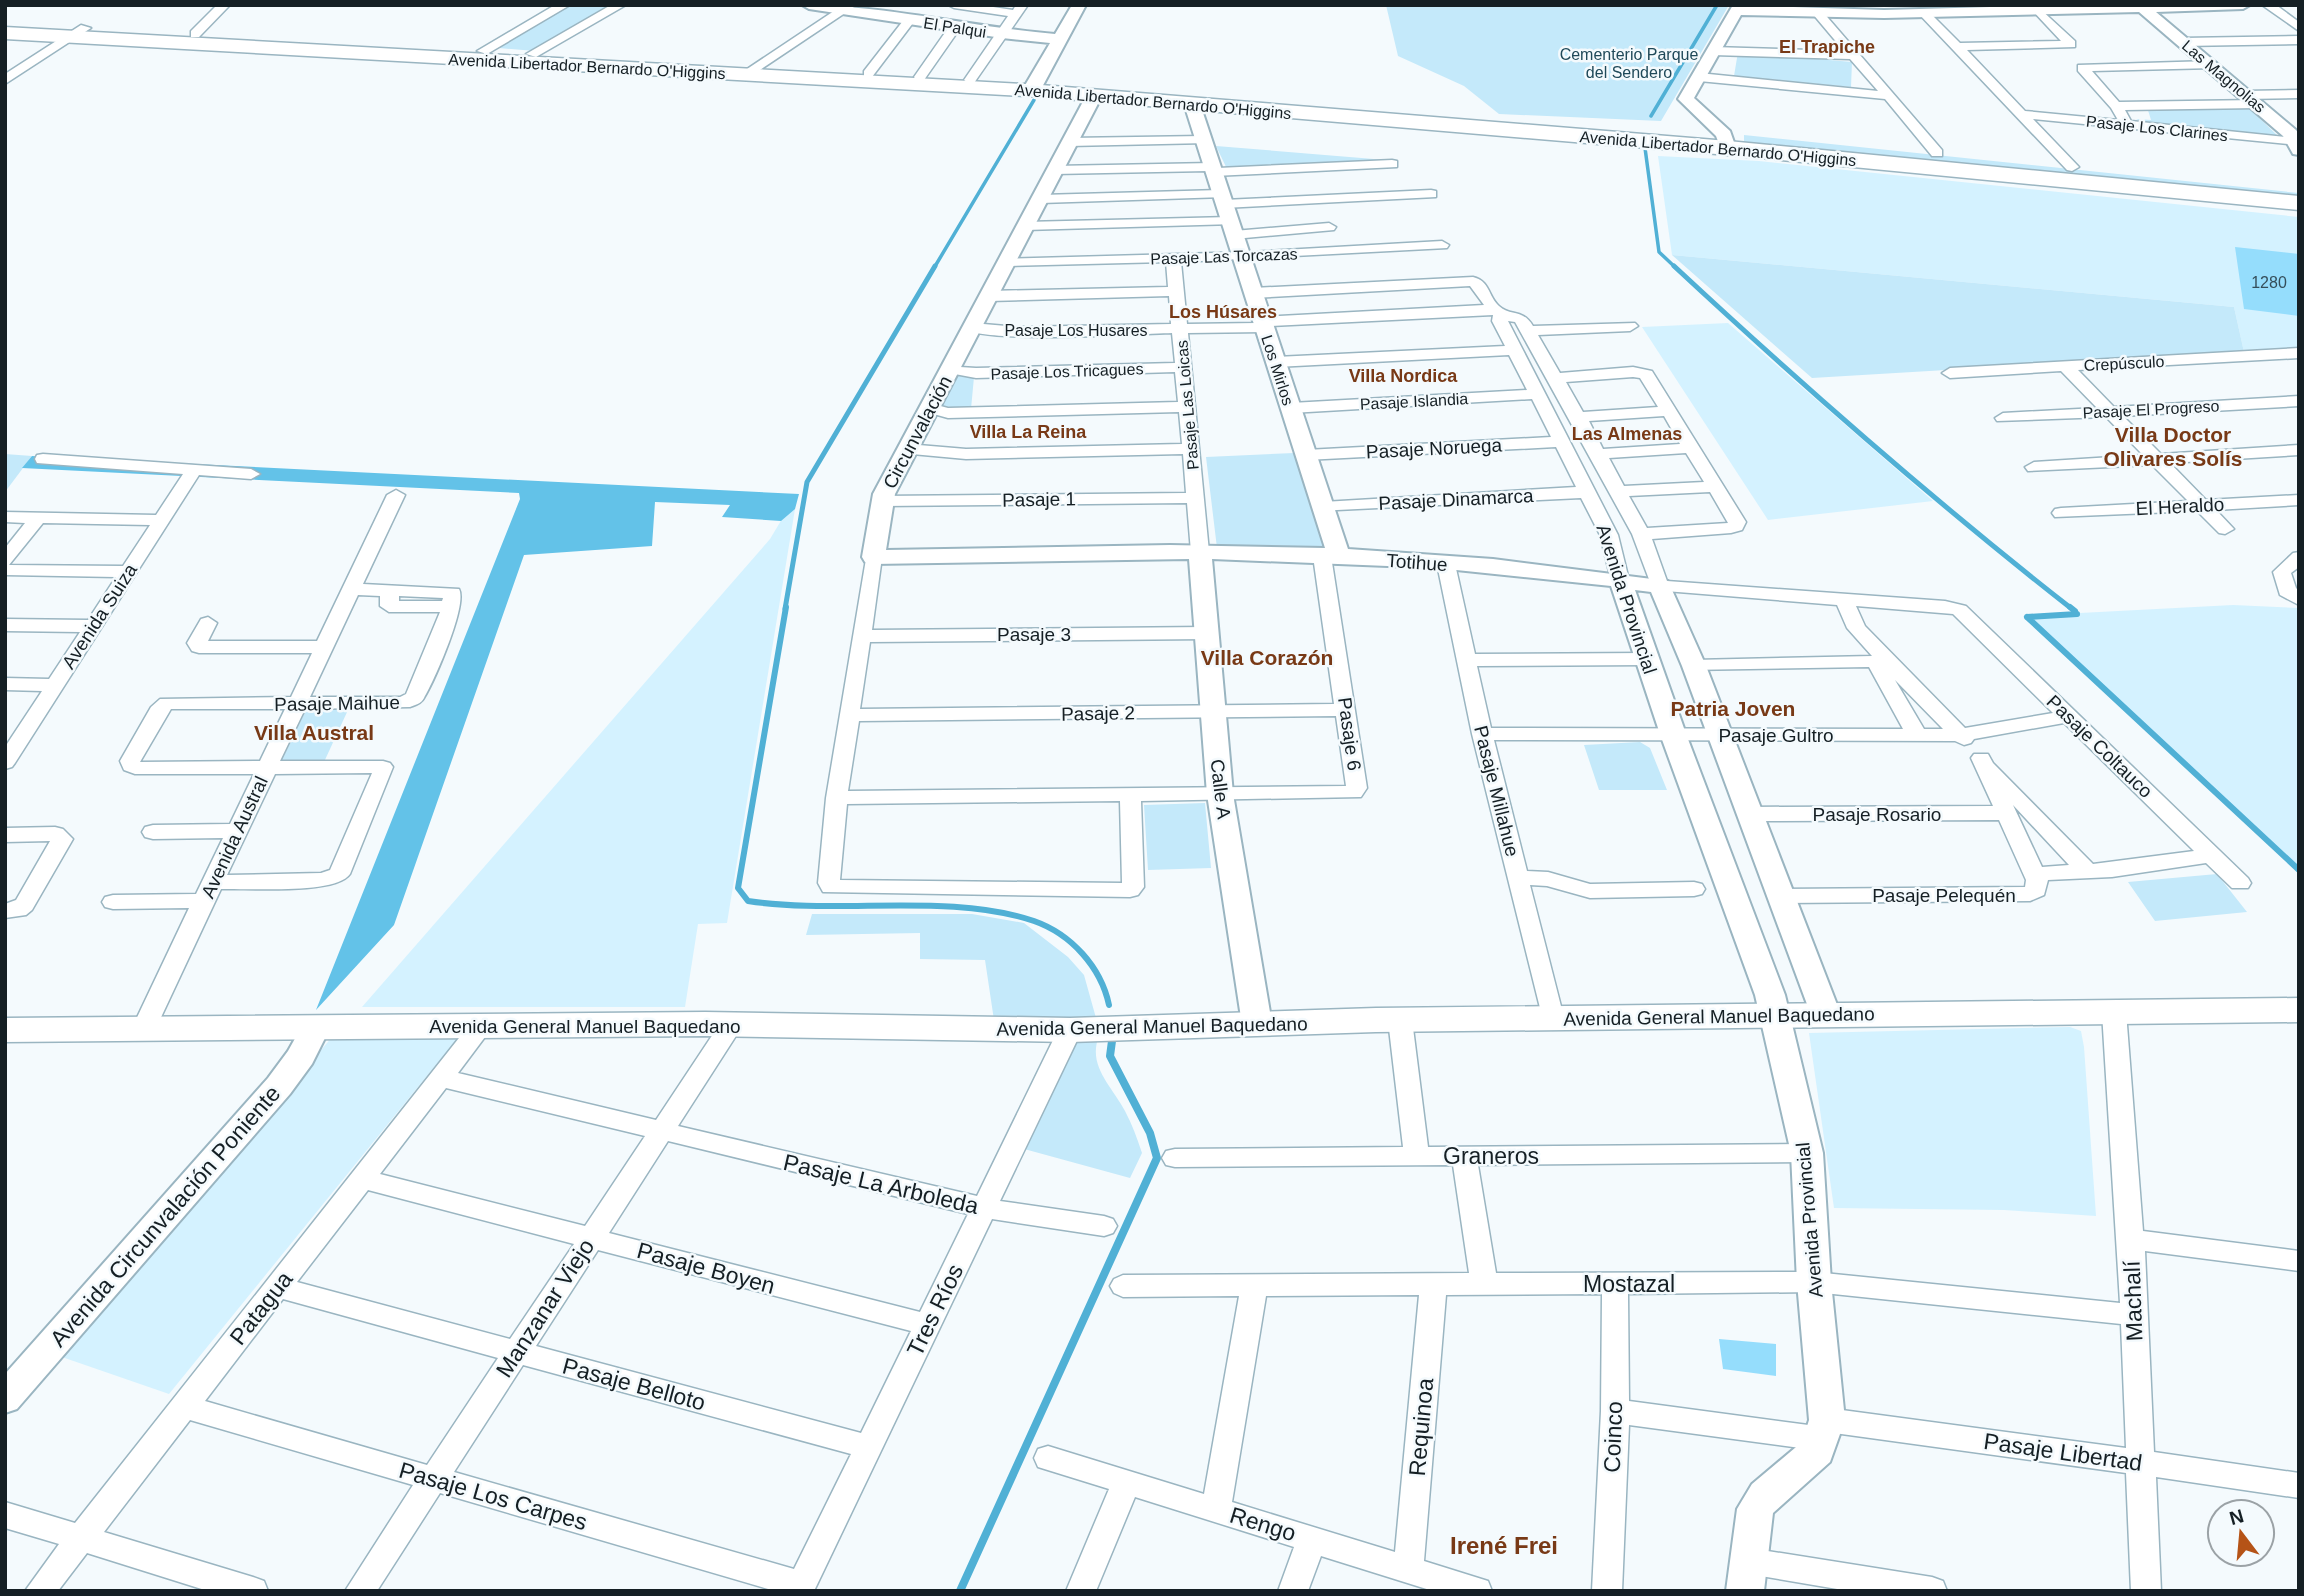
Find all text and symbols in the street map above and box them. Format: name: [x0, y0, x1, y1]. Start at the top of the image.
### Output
street label: El Palqui: [922, 14, 987, 41]
district label: El Trapiche: [1779, 37, 1875, 57]
street label: Las Magnolias: [2179, 37, 2269, 116]
park label: Cementerio Parque del Sendero: [1560, 46, 1698, 81]
street label: Avenida Libertador Bernardo O'Higgins: [448, 51, 726, 82]
street label: Avenida Libertador Bernardo O'Higgins: [1014, 81, 1292, 122]
street label: Pasaje Los Clarines: [2085, 113, 2229, 144]
street label: Avenida Libertador Bernardo O'Higgins: [1579, 128, 1857, 169]
street label: Pasaje Las Torcazas: [1150, 245, 1298, 268]
house number: 1280: [2251, 274, 2287, 291]
district label: Los Húsares: [1169, 302, 1277, 322]
street label: Pasaje Los Husares: [1004, 322, 1148, 339]
street label: Los Mirlos: [1258, 333, 1297, 407]
street label: Pasaje Las Loicas: [1173, 340, 1202, 470]
street label: Crepúsculo: [2083, 353, 2165, 374]
street label: Pasaje Los Tricagues: [990, 360, 1144, 383]
district label: Villa Nordica: [1349, 366, 1458, 386]
street label: Circunvalación: [879, 372, 956, 492]
street label: Pasaje Islandia: [1359, 390, 1469, 413]
street label: Pasaje El Progreso: [2082, 397, 2220, 422]
district label: Villa La Reina: [970, 422, 1087, 442]
district label: Villa Doctor Olivares Solís: [2104, 423, 2242, 470]
district label: Las Almenas: [1572, 424, 1682, 444]
street label: Pasaje Noruega: [1365, 434, 1503, 463]
street label: Pasaje Dinamarca: [1378, 485, 1535, 514]
street label: Pasaje 1: [1002, 488, 1076, 511]
street label: El Heraldo: [2135, 494, 2225, 519]
street label: Avenida Provincial: [1592, 522, 1661, 677]
street label: Totihue: [1386, 550, 1448, 575]
street label: Avenida Suiza: [58, 559, 141, 673]
street label: Pasaje 3: [997, 624, 1071, 645]
district label: Villa Corazón: [1201, 646, 1333, 669]
street label: Pasaje Coltauco: [2043, 691, 2157, 802]
street label: Pasaje Maihue: [274, 692, 400, 715]
street label: Pasaje 6: [1334, 696, 1365, 772]
district label: Patria Joven: [1671, 697, 1795, 720]
street label: Pasaje 2: [1061, 702, 1135, 725]
district label: Villa Austral: [254, 721, 374, 744]
street label: Pasaje Millahue: [1470, 724, 1523, 859]
street label: Pasaje Gultro: [1718, 725, 1834, 746]
street label: Calle A: [1206, 758, 1235, 821]
street label: Avenida Austral: [197, 773, 272, 901]
street label: Pasaje Rosario: [1813, 804, 1941, 825]
street label: Pasaje Pelequén: [1872, 885, 2016, 906]
street label: Avenida General Manuel Baquedano: [1563, 1003, 1875, 1030]
street label: Avenida General Manuel Baquedano: [996, 1013, 1308, 1040]
street label: Avenida General Manuel Baquedano: [429, 1016, 741, 1037]
street label: Avenida Circunvalación Poniente: [45, 1080, 285, 1352]
street label: Avenida Provincial: [1792, 1141, 1827, 1299]
street label: Graneros: [1443, 1143, 1539, 1169]
street label: Pasaje La Arboleda: [781, 1149, 981, 1219]
street label: Manzanar Viejo: [491, 1234, 599, 1382]
street label: Pasaje Boyen: [634, 1237, 778, 1299]
street label: Tres Ríos: [902, 1260, 968, 1360]
street label: Machalí: [2119, 1260, 2147, 1342]
street label: Patagua: [224, 1266, 298, 1350]
street label: Mostazal: [1583, 1271, 1675, 1297]
street label: Pasaje Belloto: [560, 1352, 708, 1416]
street label: Requinoa: [1404, 1377, 1438, 1477]
street label: Coinco: [1599, 1401, 1627, 1473]
street label: Pasaje Libertad: [1982, 1428, 2144, 1476]
street label: Pasaje Los Carpes: [396, 1457, 590, 1535]
north arrow: [2206, 1498, 2276, 1568]
street label: Rengo: [1227, 1502, 1299, 1546]
text: N: [2227, 1505, 2246, 1529]
district label: Irené Frei: [1450, 1532, 1558, 1559]

